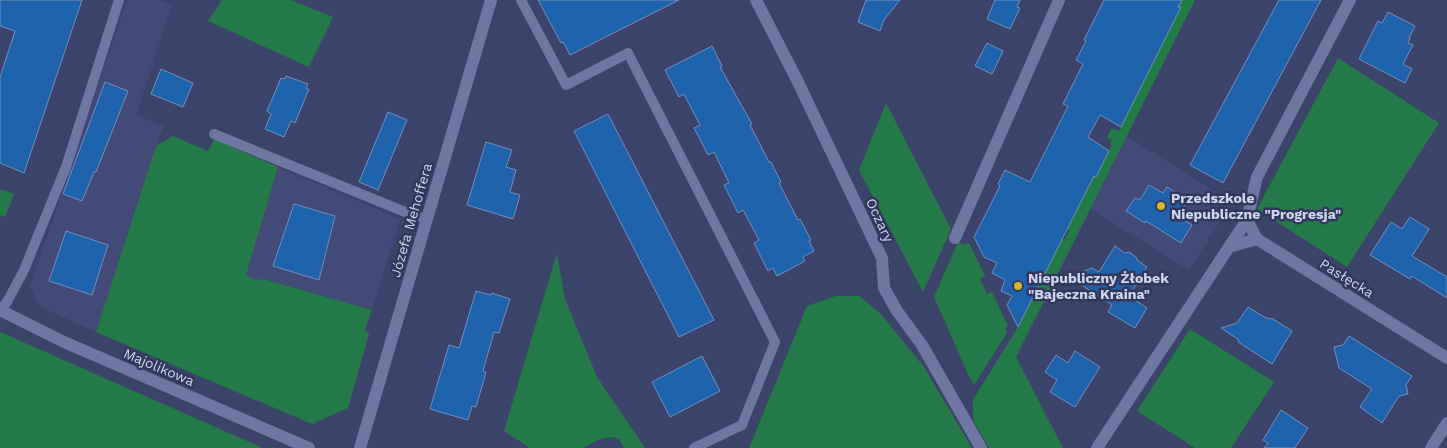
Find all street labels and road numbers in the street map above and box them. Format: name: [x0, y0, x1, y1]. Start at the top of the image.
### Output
street label: Józefa Mehoffera: [387, 161, 435, 279]
street label: Oczary: [863, 195, 897, 245]
street label: Pasłęcka: [1317, 255, 1377, 301]
street label: Majolikowa: [121, 345, 197, 389]

